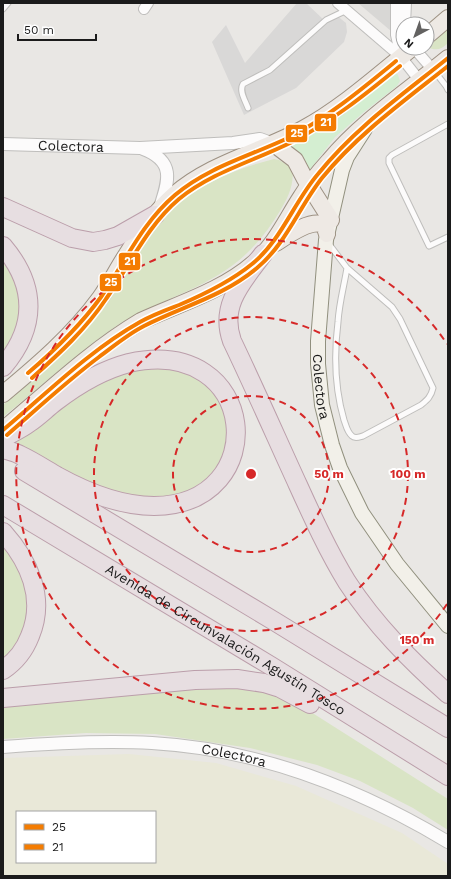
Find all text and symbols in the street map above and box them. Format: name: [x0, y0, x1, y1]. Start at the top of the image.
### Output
scale bar: [18, 16, 96, 42]
north arrow: [395, 16, 435, 56]
text: 50 m: [24, 23, 54, 37]
text: N: [401, 36, 416, 51]
line badge: 21: [314, 113, 337, 132]
text: 21: [320, 116, 332, 129]
line badge: 25: [285, 124, 308, 143]
text: 25: [291, 127, 303, 140]
street label: Colectora: [38, 137, 104, 155]
line badge: 21: [118, 252, 141, 271]
text: 21: [124, 255, 136, 268]
line badge: 25: [99, 273, 122, 292]
text: 25: [105, 276, 117, 289]
street label: Colectora: [310, 354, 333, 421]
centre of rings: [244, 467, 258, 481]
text: 50 m: [314, 467, 344, 481]
text: 100 m: [390, 467, 426, 481]
street label: Avenida de Circunvalación Agustín Tosco: [103, 561, 348, 718]
text: 150 m: [400, 633, 434, 647]
street label: Colectora: [200, 740, 268, 770]
legend: [16, 811, 156, 863]
text: 25: [52, 820, 66, 834]
text: 21: [52, 840, 64, 854]

